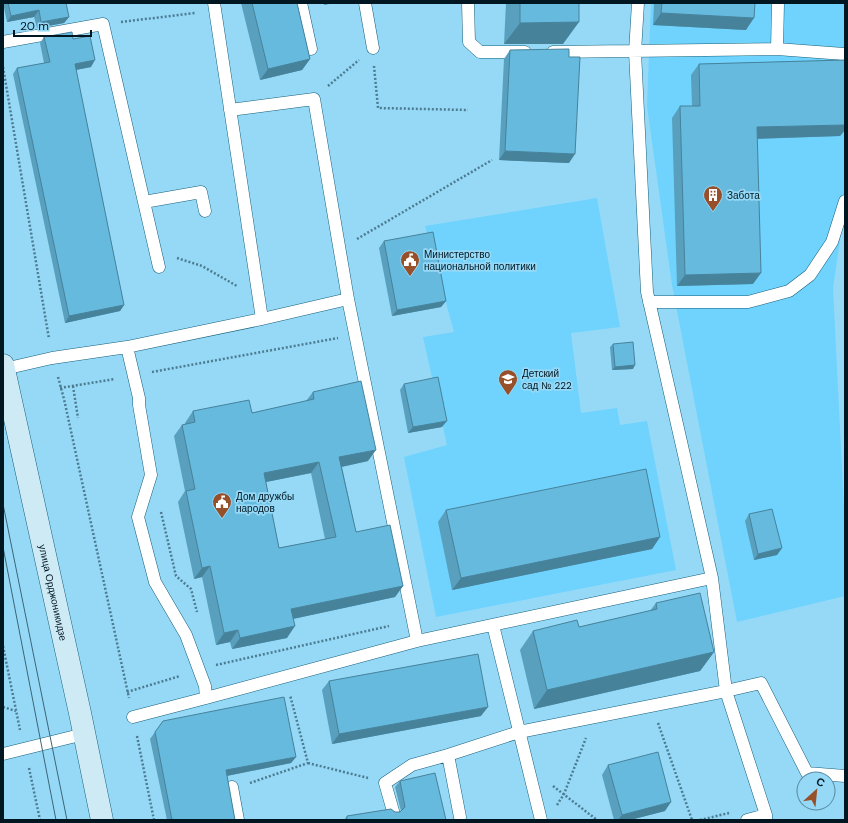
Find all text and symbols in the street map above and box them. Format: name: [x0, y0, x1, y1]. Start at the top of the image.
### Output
scale bar: [14, 12, 91, 38]
text: 20 m: [20, 18, 49, 34]
building icon: Забота: [702, 184, 724, 212]
place label: Забота: [727, 189, 760, 202]
place label: Министерство национальной политики: [424, 248, 536, 273]
public building icon: Министерство национальной политики: [399, 249, 421, 277]
place label: Детский сад № 222: [522, 367, 572, 392]
school or university icon: Детский сад № 222: [497, 368, 519, 396]
place label: Дом дружбы народов: [236, 490, 294, 515]
public building icon: Дом дружбы народов: [211, 491, 233, 519]
street label: улица Орджоникидзе: [36, 543, 70, 642]
north arrow: [796, 771, 836, 811]
text: С: [814, 774, 827, 790]

